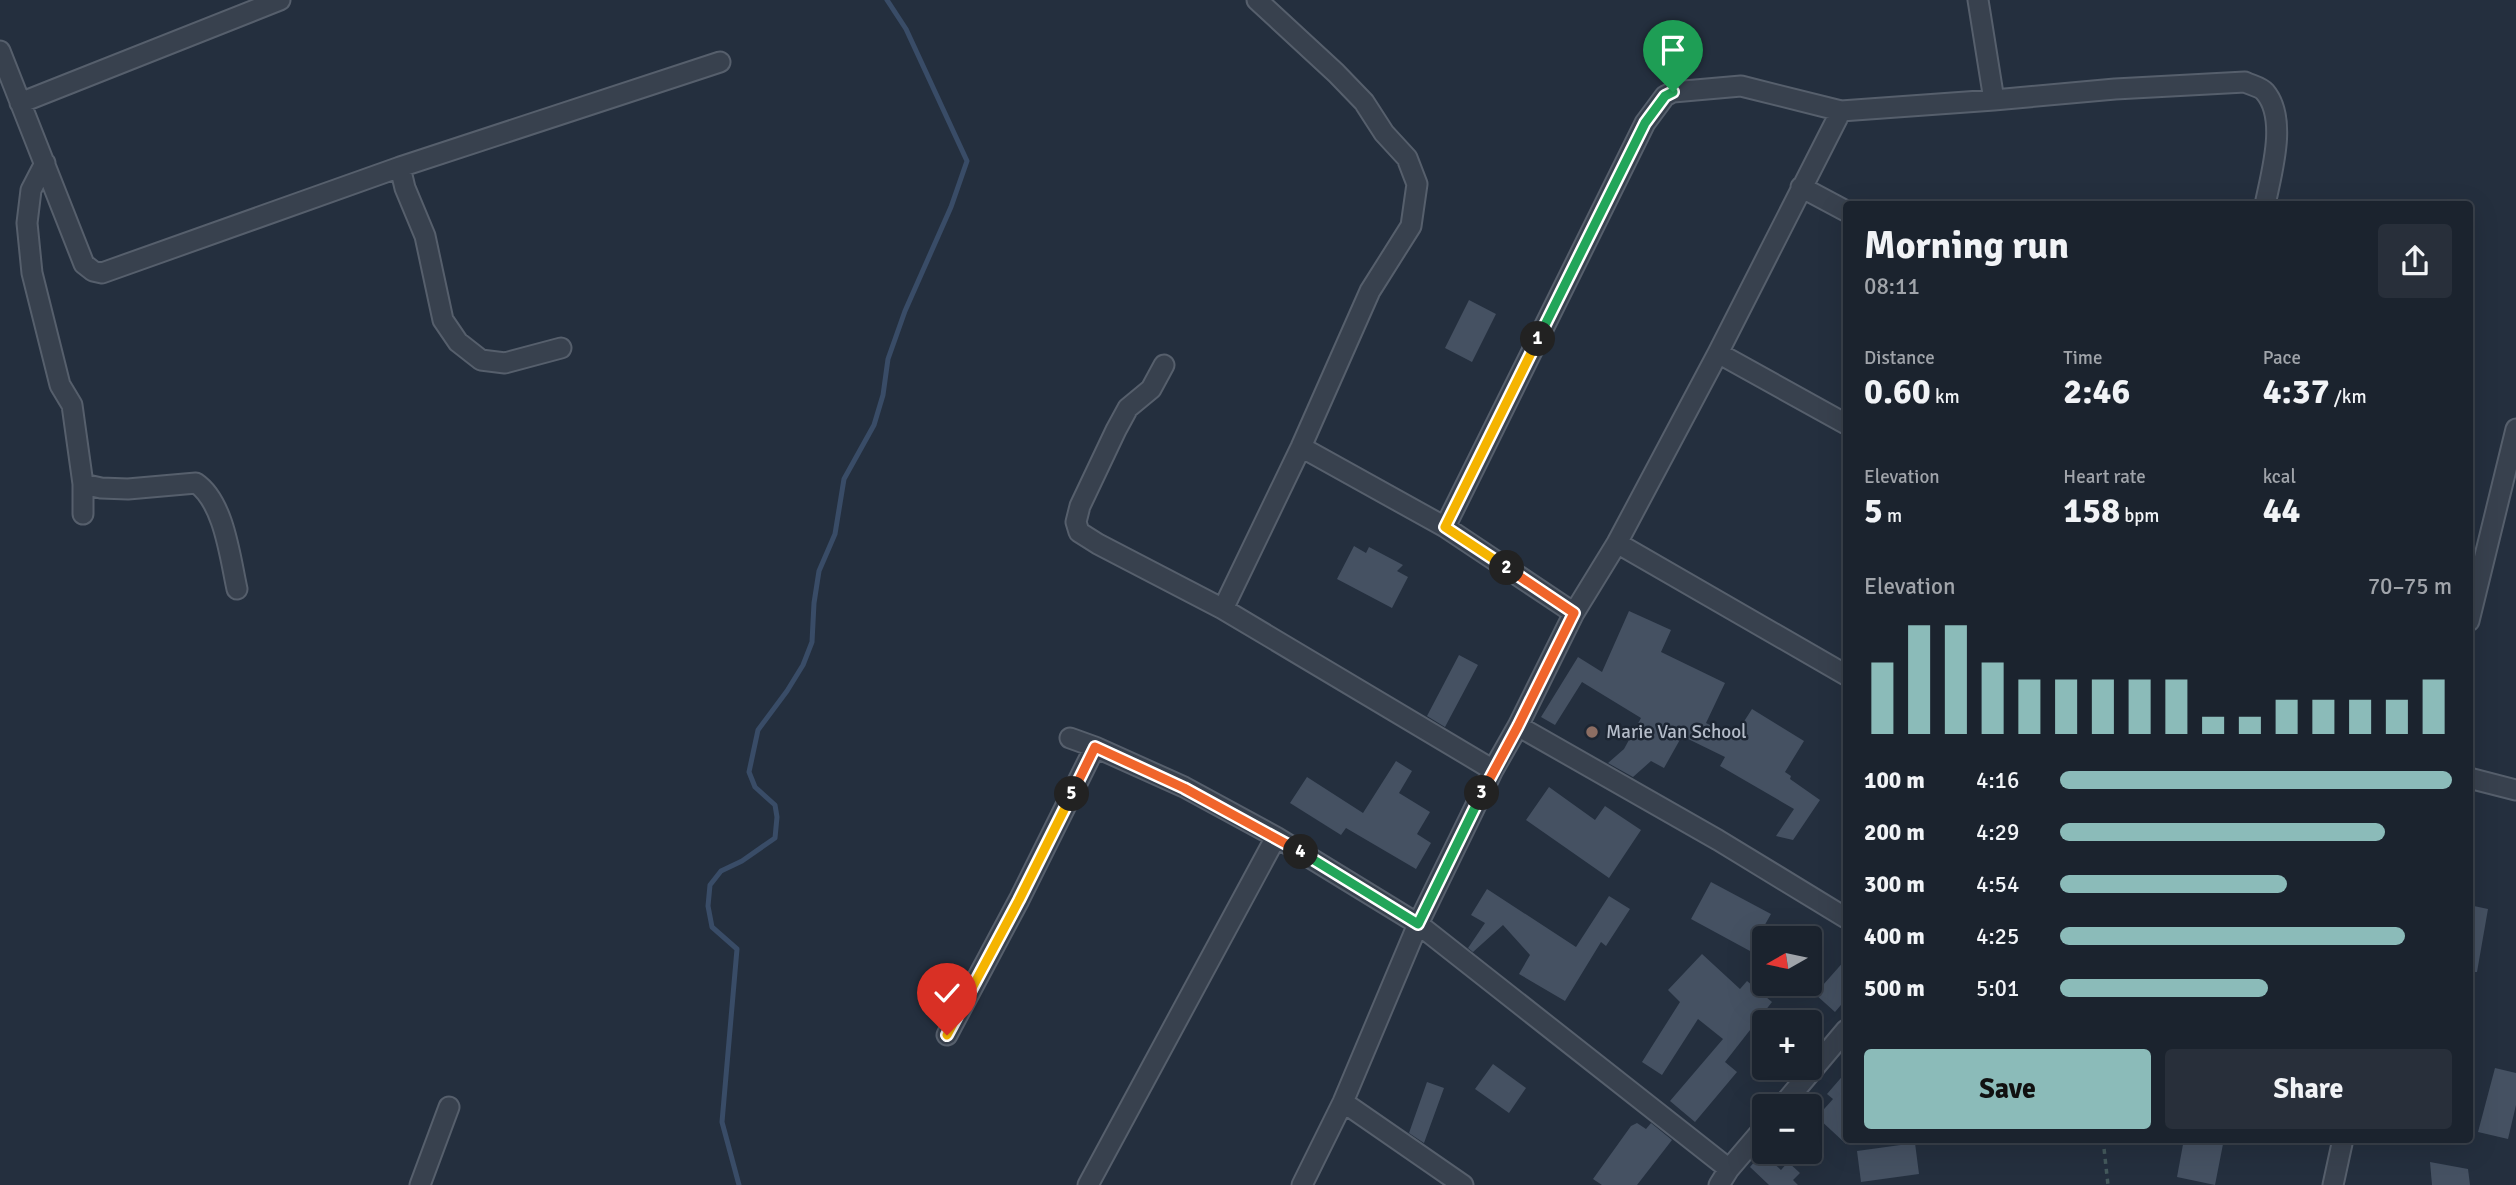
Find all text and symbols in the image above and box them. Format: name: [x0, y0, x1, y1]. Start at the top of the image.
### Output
pin: [1643, 20, 1703, 92]
icon: arrive: [1654, 31, 1692, 69]
text: Morning run: [1864, 222, 2069, 269]
button: share: [2378, 224, 2452, 298]
text: 08:11: [1864, 272, 1920, 301]
pin: 1: [1520, 322, 1556, 356]
text: 1: [1532, 326, 1543, 350]
text: Distance: [1864, 346, 1935, 370]
text: Time: [2063, 346, 2102, 370]
text: Pace: [2263, 346, 2301, 370]
text: 0.60: [1864, 370, 1931, 413]
text: 2:46: [2063, 370, 2130, 413]
text: 4:37: [2263, 370, 2330, 413]
text: km: [1931, 385, 1960, 409]
text: /km: [2330, 385, 2367, 409]
text: Elevation: [1864, 465, 1940, 489]
text: Heart rate: [2063, 465, 2146, 489]
text: kcal: [2263, 465, 2296, 489]
text: 5: [1864, 489, 1883, 532]
text: 158: [2063, 489, 2120, 532]
text: 44: [2263, 489, 2300, 532]
text: m: [1883, 504, 1902, 528]
text: bpm: [2120, 504, 2159, 528]
pin: 2: [1490, 550, 1524, 586]
text: 2: [1501, 555, 1512, 579]
text: Elevation: [1864, 572, 1956, 601]
text: 70–75 m: [2368, 572, 2452, 601]
place label: Marie Van School: [1606, 720, 1747, 744]
marker: Marie Van School: [1584, 724, 1600, 740]
text: 100 m: [1864, 766, 1925, 795]
text: 4:16: [1976, 766, 2019, 795]
pin: 5: [1054, 776, 1090, 812]
pin: 3: [1464, 776, 1500, 810]
text: 3: [1476, 780, 1487, 804]
text: 5: [1066, 781, 1077, 805]
text: 200 m: [1864, 818, 1925, 847]
text: 4:29: [1976, 818, 2019, 847]
pin: 4: [1284, 834, 1318, 870]
text: 4: [1295, 839, 1306, 863]
text: 300 m: [1864, 870, 1925, 899]
text: 4:54: [1976, 870, 2019, 899]
text: 400 m: [1864, 922, 1925, 951]
text: 4:25: [1976, 922, 2019, 951]
north arrow: [1752, 926, 1822, 996]
map controls: [1752, 926, 1822, 1164]
pin: [917, 963, 977, 1035]
icon: check: [928, 974, 966, 1012]
text: 500 m: [1864, 974, 1925, 1003]
text: 5:01: [1976, 974, 2019, 1003]
button: +: [1752, 1010, 1822, 1080]
button: Save: [1864, 1049, 2151, 1129]
button: Share: [2165, 1049, 2452, 1129]
button: −: [1752, 1094, 1822, 1164]

